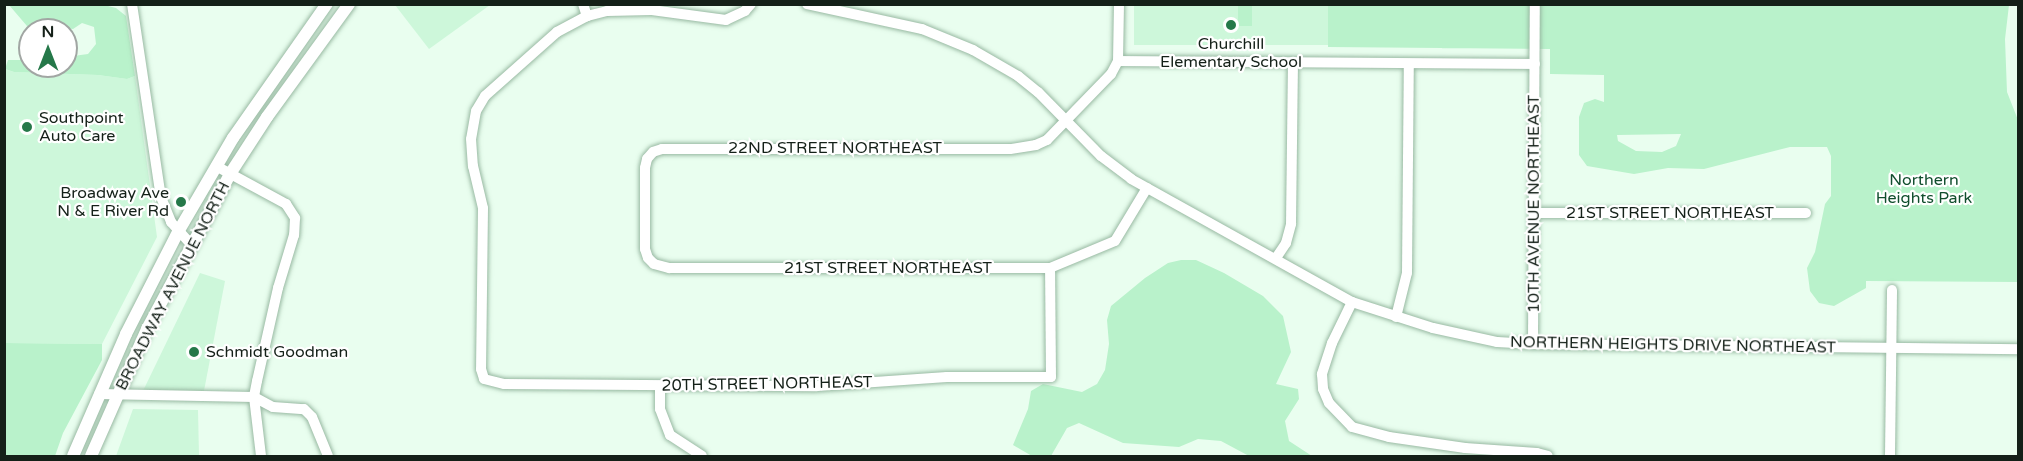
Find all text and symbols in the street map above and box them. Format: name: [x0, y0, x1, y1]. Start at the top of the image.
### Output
north arrow: [18, 18, 78, 78]
marker: Churchill Elementary School: [1224, 18, 1238, 32]
text: N: [42, 22, 54, 42]
place label: Churchill Elementary School: [1160, 34, 1302, 72]
street label: 10TH AVENUE NORTHEAST: [1524, 95, 1544, 313]
place label: Southpoint Auto Care: [39, 108, 124, 146]
marker: Southpoint Auto Care: [20, 120, 34, 134]
street label: 22ND STREET NORTHEAST: [728, 138, 942, 158]
park label: Northern Heights Park: [1876, 170, 1972, 208]
street label: BROADWAY AVENUE NORTH: [112, 178, 234, 394]
place label: Broadway Ave N & E River Rd: [57, 183, 169, 221]
marker: Broadway Ave N & E River Rd: [174, 195, 188, 209]
street label: 21ST STREET NORTHEAST: [1566, 203, 1774, 223]
street label: 21ST STREET NORTHEAST: [784, 258, 992, 278]
street label: NORTHERN HEIGHTS DRIVE NORTHEAST: [1510, 333, 1836, 357]
place label: Schmidt Goodman: [206, 342, 348, 362]
marker: Schmidt Goodman: [187, 345, 201, 359]
street label: 20TH STREET NORTHEAST: [661, 373, 873, 395]

